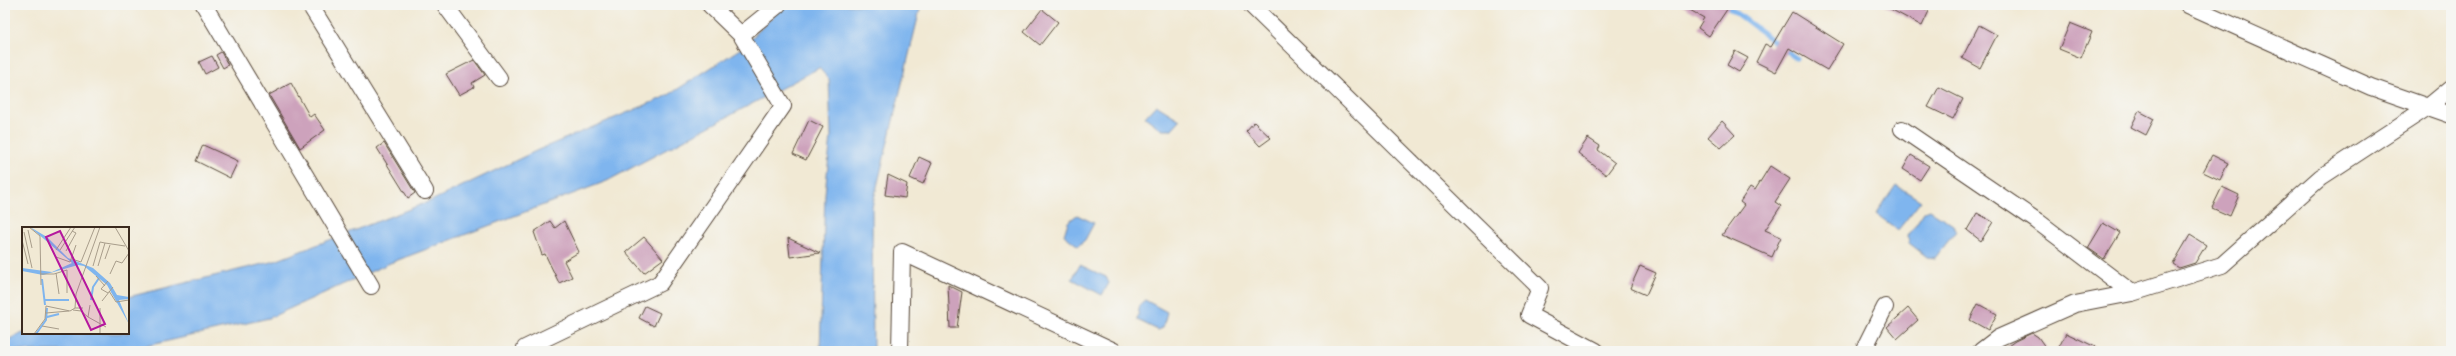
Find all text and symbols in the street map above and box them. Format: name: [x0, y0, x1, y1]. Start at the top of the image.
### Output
inset map: [22, 227, 129, 334]

